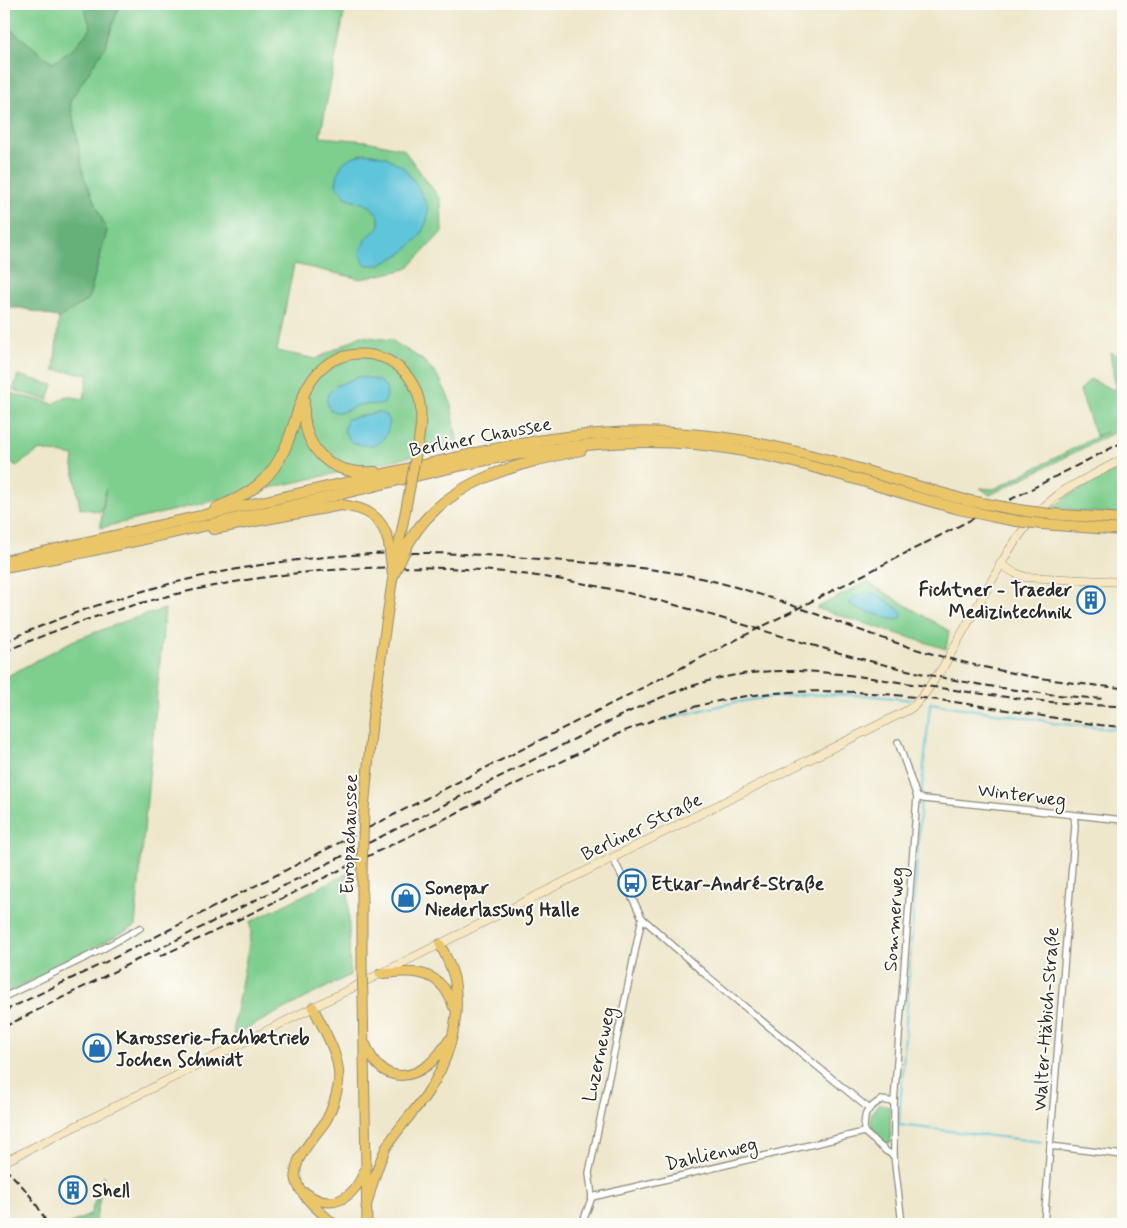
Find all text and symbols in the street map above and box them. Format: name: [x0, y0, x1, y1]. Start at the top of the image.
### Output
street label: Berliner Chaussee: [407, 411, 553, 463]
place label: Fichtner - Traeder Medizintechnik: [919, 578, 1072, 625]
building icon: Fichtner - Traeder Medizintechnik: [1076, 585, 1106, 615]
street label: Europachaussee: [335, 773, 364, 895]
street label: Winterweg: [976, 778, 1067, 815]
street label: Berliner Straße: [577, 787, 706, 867]
street label: Sommerweg: [878, 866, 913, 972]
bus stop icon: Etkar-André-Straße: [617, 868, 647, 898]
place label: Etkar-André-Straße: [651, 872, 825, 897]
place label: Sonepar Niederlassung Halle: [425, 876, 580, 926]
shop icon: Sonepar Niederlassung Halle: [391, 883, 421, 913]
street label: Walter-Häbich-Straße: [1028, 926, 1065, 1112]
street label: Luzerneweg: [577, 1004, 624, 1105]
place label: Karosserie-Fachbetrieb Jochen Schmidt: [116, 1026, 310, 1073]
shop icon: Karosserie-Fachbetrieb Jochen Schmidt: [82, 1033, 112, 1063]
street label: Dahlienweg: [663, 1132, 760, 1179]
building icon: Shell: [58, 1175, 88, 1205]
place label: Shell: [92, 1179, 131, 1204]

